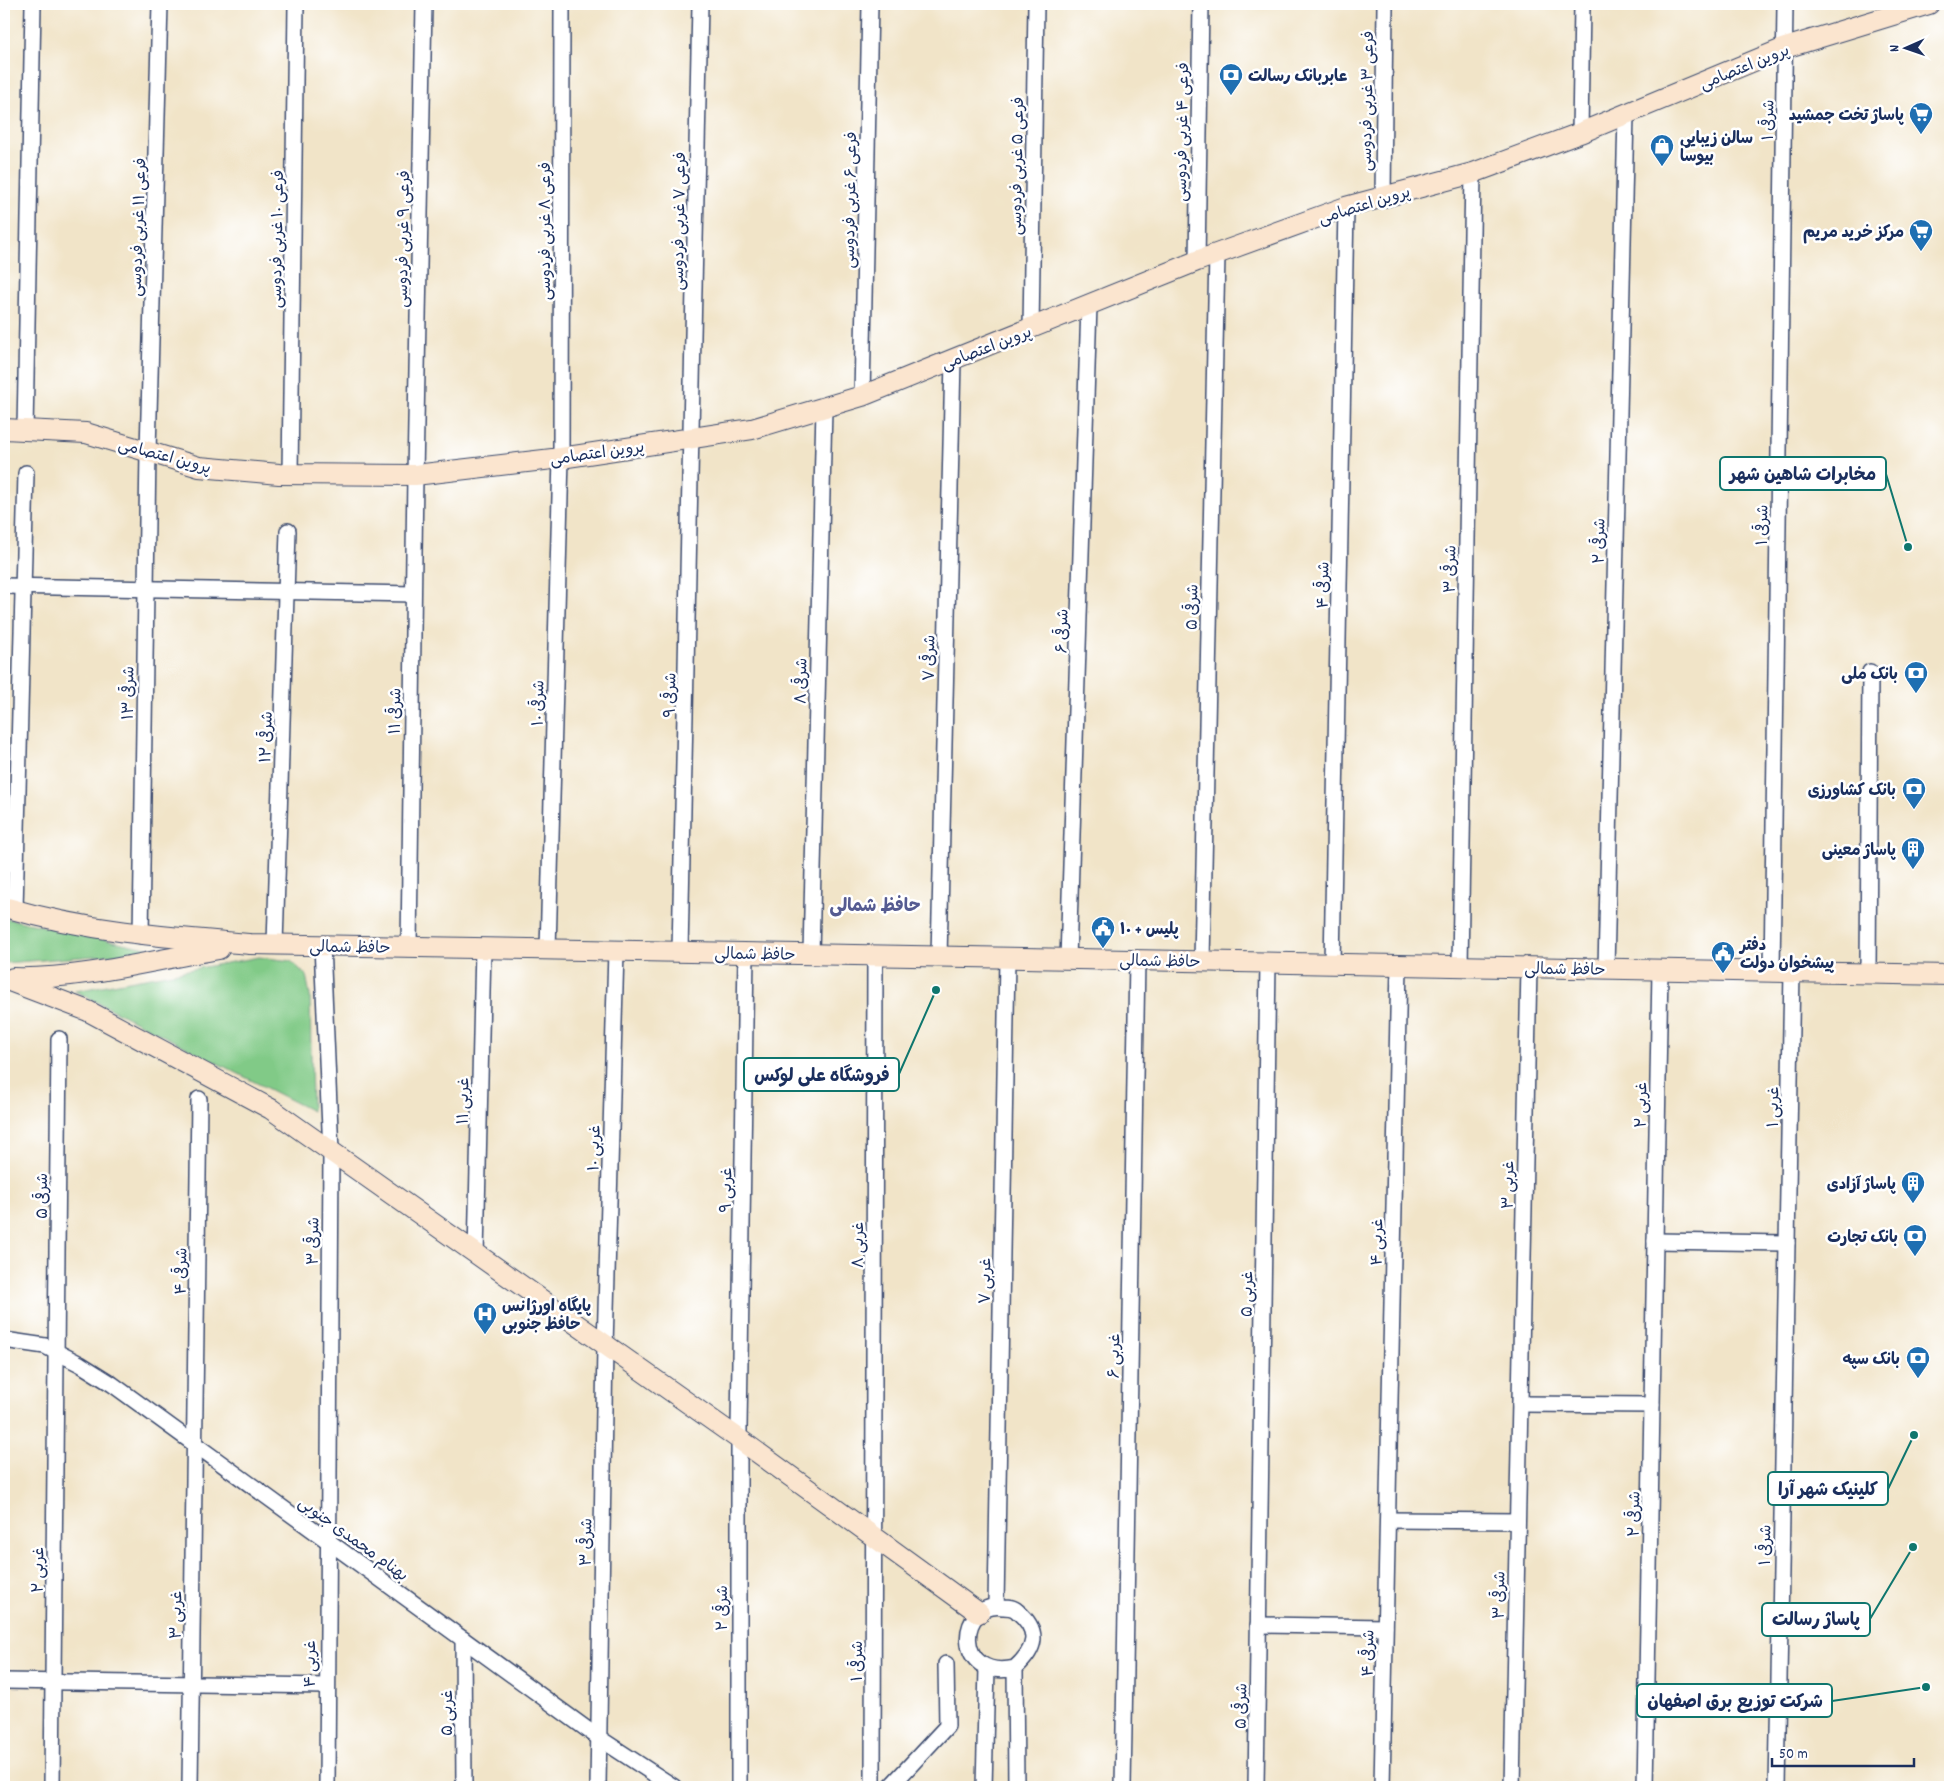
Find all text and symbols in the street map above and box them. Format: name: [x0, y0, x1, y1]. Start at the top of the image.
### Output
north arrow: [1882, 22, 1932, 72]
street label: فرعی ۳ غربی فردوسی: [1356, 31, 1381, 171]
street label: پروین اعتصامی: [1697, 40, 1793, 97]
text: N: [1885, 44, 1905, 52]
street label: فرعی ۴ غربی فردوسی: [1171, 62, 1196, 202]
bank icon: عابربانک رسالت: [1218, 62, 1244, 96]
place label: عابربانک رسالت: [1248, 66, 1348, 89]
street label: فرعی ۵ غربی فردوسی: [1006, 97, 1031, 235]
street label: ۱ شرقی: [1757, 99, 1781, 141]
supermarket icon: پاساژ تخت جمشید: [1908, 101, 1934, 135]
place label: پاساژ تخت جمشید: [1789, 105, 1904, 128]
place label: سالن زیبایی بیوسا: [1680, 128, 1753, 169]
street label: فرعی ۶ غربی فردوسی: [839, 131, 864, 269]
shop icon: سالن زیبایی بیوسا: [1649, 133, 1675, 167]
street label: فرعی ۷ غربی فردوسی: [668, 152, 693, 291]
street label: فرعی ۱۱ غربی فردوسی: [126, 157, 153, 297]
street label: فرعی ۸ غربی فردوسی: [535, 162, 558, 300]
street label: فرعی ۱۰ غربی فردوسی: [266, 170, 291, 308]
street label: فرعی ۹ غربی فردوسی: [392, 170, 417, 308]
street label: پروین اعتصامی: [1316, 181, 1414, 231]
supermarket icon: مرکز خرید مریم: [1908, 218, 1934, 252]
place label: مرکز خرید مریم: [1803, 222, 1904, 245]
street label: پروین اعتصامی: [938, 322, 1035, 377]
street label: پروین اعتصامی: [115, 434, 213, 481]
street label: پروین اعتصامی: [549, 436, 646, 472]
callout: مخابرات شاهین شهر: [1720, 457, 1886, 490]
text: مخابرات شاهین شهر: [1728, 464, 1876, 489]
street label: ۱ شرقی: [1751, 504, 1775, 546]
street label: ۲ شرقی: [1588, 518, 1612, 564]
street label: ۳ شرقی: [1439, 545, 1463, 593]
street label: ۴ شرقی: [1312, 561, 1336, 609]
street label: ۵ شرقی: [1181, 584, 1205, 630]
street label: ۶ شرقی: [1050, 608, 1076, 654]
street label: ۷ شرقی: [918, 635, 942, 681]
street label: ۸ شرقی: [790, 658, 814, 704]
bank icon: بانک ملی: [1903, 660, 1929, 694]
place label: بانک ملی: [1841, 664, 1898, 687]
street label: ۱۳ شرقی: [117, 666, 141, 720]
street label: شرقی ۹: [659, 672, 683, 718]
street label: شرقی ۱۰: [527, 680, 551, 726]
street label: ۱۱ شرقی: [384, 687, 408, 735]
street label: ۱۲ شرقی: [254, 711, 280, 763]
bank icon: بانک کشاورزی: [1901, 776, 1927, 810]
place label: بانک کشاورزی: [1808, 780, 1896, 803]
building icon: پاساژ معینی: [1900, 836, 1926, 870]
place label: پاساژ معینی: [1822, 840, 1896, 863]
district label: حافظ شمالی: [829, 895, 921, 920]
public building icon: پلیس + ۱۰: [1090, 915, 1116, 949]
place label: پلیس + ۱۰: [1120, 919, 1179, 942]
place label: دفتر پیشخوان دولت: [1738, 935, 1835, 976]
street label: حافظ شمالی: [309, 936, 391, 961]
public building icon: دفتر پیشخوان دولت: [1710, 940, 1736, 974]
street label: حافظ شمالی: [714, 943, 796, 968]
street label: حافظ شمالی: [1119, 950, 1201, 975]
street label: حافظ شمالی: [1524, 958, 1606, 983]
callout: فروشگاه علی لوکس: [744, 1058, 899, 1091]
text: فروشگاه علی لوکس: [754, 1064, 890, 1090]
street label: ۱۱ غربی: [453, 1077, 476, 1125]
street label: ۲ غربی: [1631, 1082, 1654, 1128]
street label: ۱ غربی: [1763, 1086, 1786, 1128]
street label: ۱۰ غربی: [583, 1125, 608, 1172]
street label: ۳ غربی: [1498, 1161, 1521, 1209]
street label: ۹ غربی: [716, 1167, 739, 1213]
building icon: پاساژ آزادی: [1900, 1170, 1926, 1204]
street label: ۵ شرقی: [31, 1173, 55, 1219]
place label: پاساژ آزادی: [1827, 1174, 1896, 1197]
street label: ۳ شرقی: [302, 1217, 326, 1265]
street label: ۴ غربی: [1367, 1218, 1390, 1266]
street label: ۸ غربی: [848, 1222, 871, 1268]
bank icon: بانک تجارت: [1902, 1223, 1928, 1257]
place label: بانک تجارت: [1827, 1227, 1898, 1250]
street label: ۴ شرقی: [170, 1247, 194, 1295]
street label: ۷ غربی: [975, 1258, 998, 1304]
street label: ۵ غربی: [1237, 1271, 1260, 1317]
place label: پایگاه اورژانس حافظ جنوبی: [502, 1296, 592, 1337]
hospital icon: پایگاه اورژانس حافظ جنوبی: [472, 1301, 498, 1335]
street label: ۶ غربی: [1104, 1333, 1127, 1379]
bank icon: بانک سپه: [1905, 1345, 1931, 1379]
place label: بانک سپه: [1842, 1349, 1900, 1372]
callout: کلینیک شهر آرا: [1768, 1472, 1888, 1505]
text: کلینیک شهر آرا: [1778, 1479, 1878, 1504]
street label: ۲ شرقی: [1623, 1491, 1647, 1537]
street label: بهنام محمدی جنوبی: [293, 1492, 412, 1588]
street label: ۳ شرقی: [575, 1518, 599, 1566]
street label: ۱ شرقی: [1754, 1524, 1778, 1566]
street label: ۲ غربی: [28, 1547, 51, 1593]
street label: ۳ شرقی: [1488, 1571, 1512, 1619]
street label: ۲ شرقی: [711, 1585, 735, 1631]
street label: ۳ غربی: [166, 1591, 189, 1639]
callout: پاساژ رسالت: [1762, 1603, 1870, 1636]
text: پاساژ رسالت: [1772, 1609, 1861, 1634]
street label: ۴ شرقی: [1357, 1629, 1381, 1677]
street label: ۴ غربی: [300, 1640, 323, 1688]
street label: ۱ شرقی: [846, 1641, 870, 1681]
street label: ۵ شرقی: [1230, 1683, 1254, 1729]
callout: شرکت توزیع برق اصفهان: [1637, 1684, 1832, 1717]
street label: ۵ غربی: [437, 1690, 460, 1736]
text: شرکت توزیع برق اصفهان: [1647, 1691, 1823, 1716]
scale bar: [1772, 1736, 1914, 1768]
text: 50 m: [1779, 1744, 1808, 1766]

